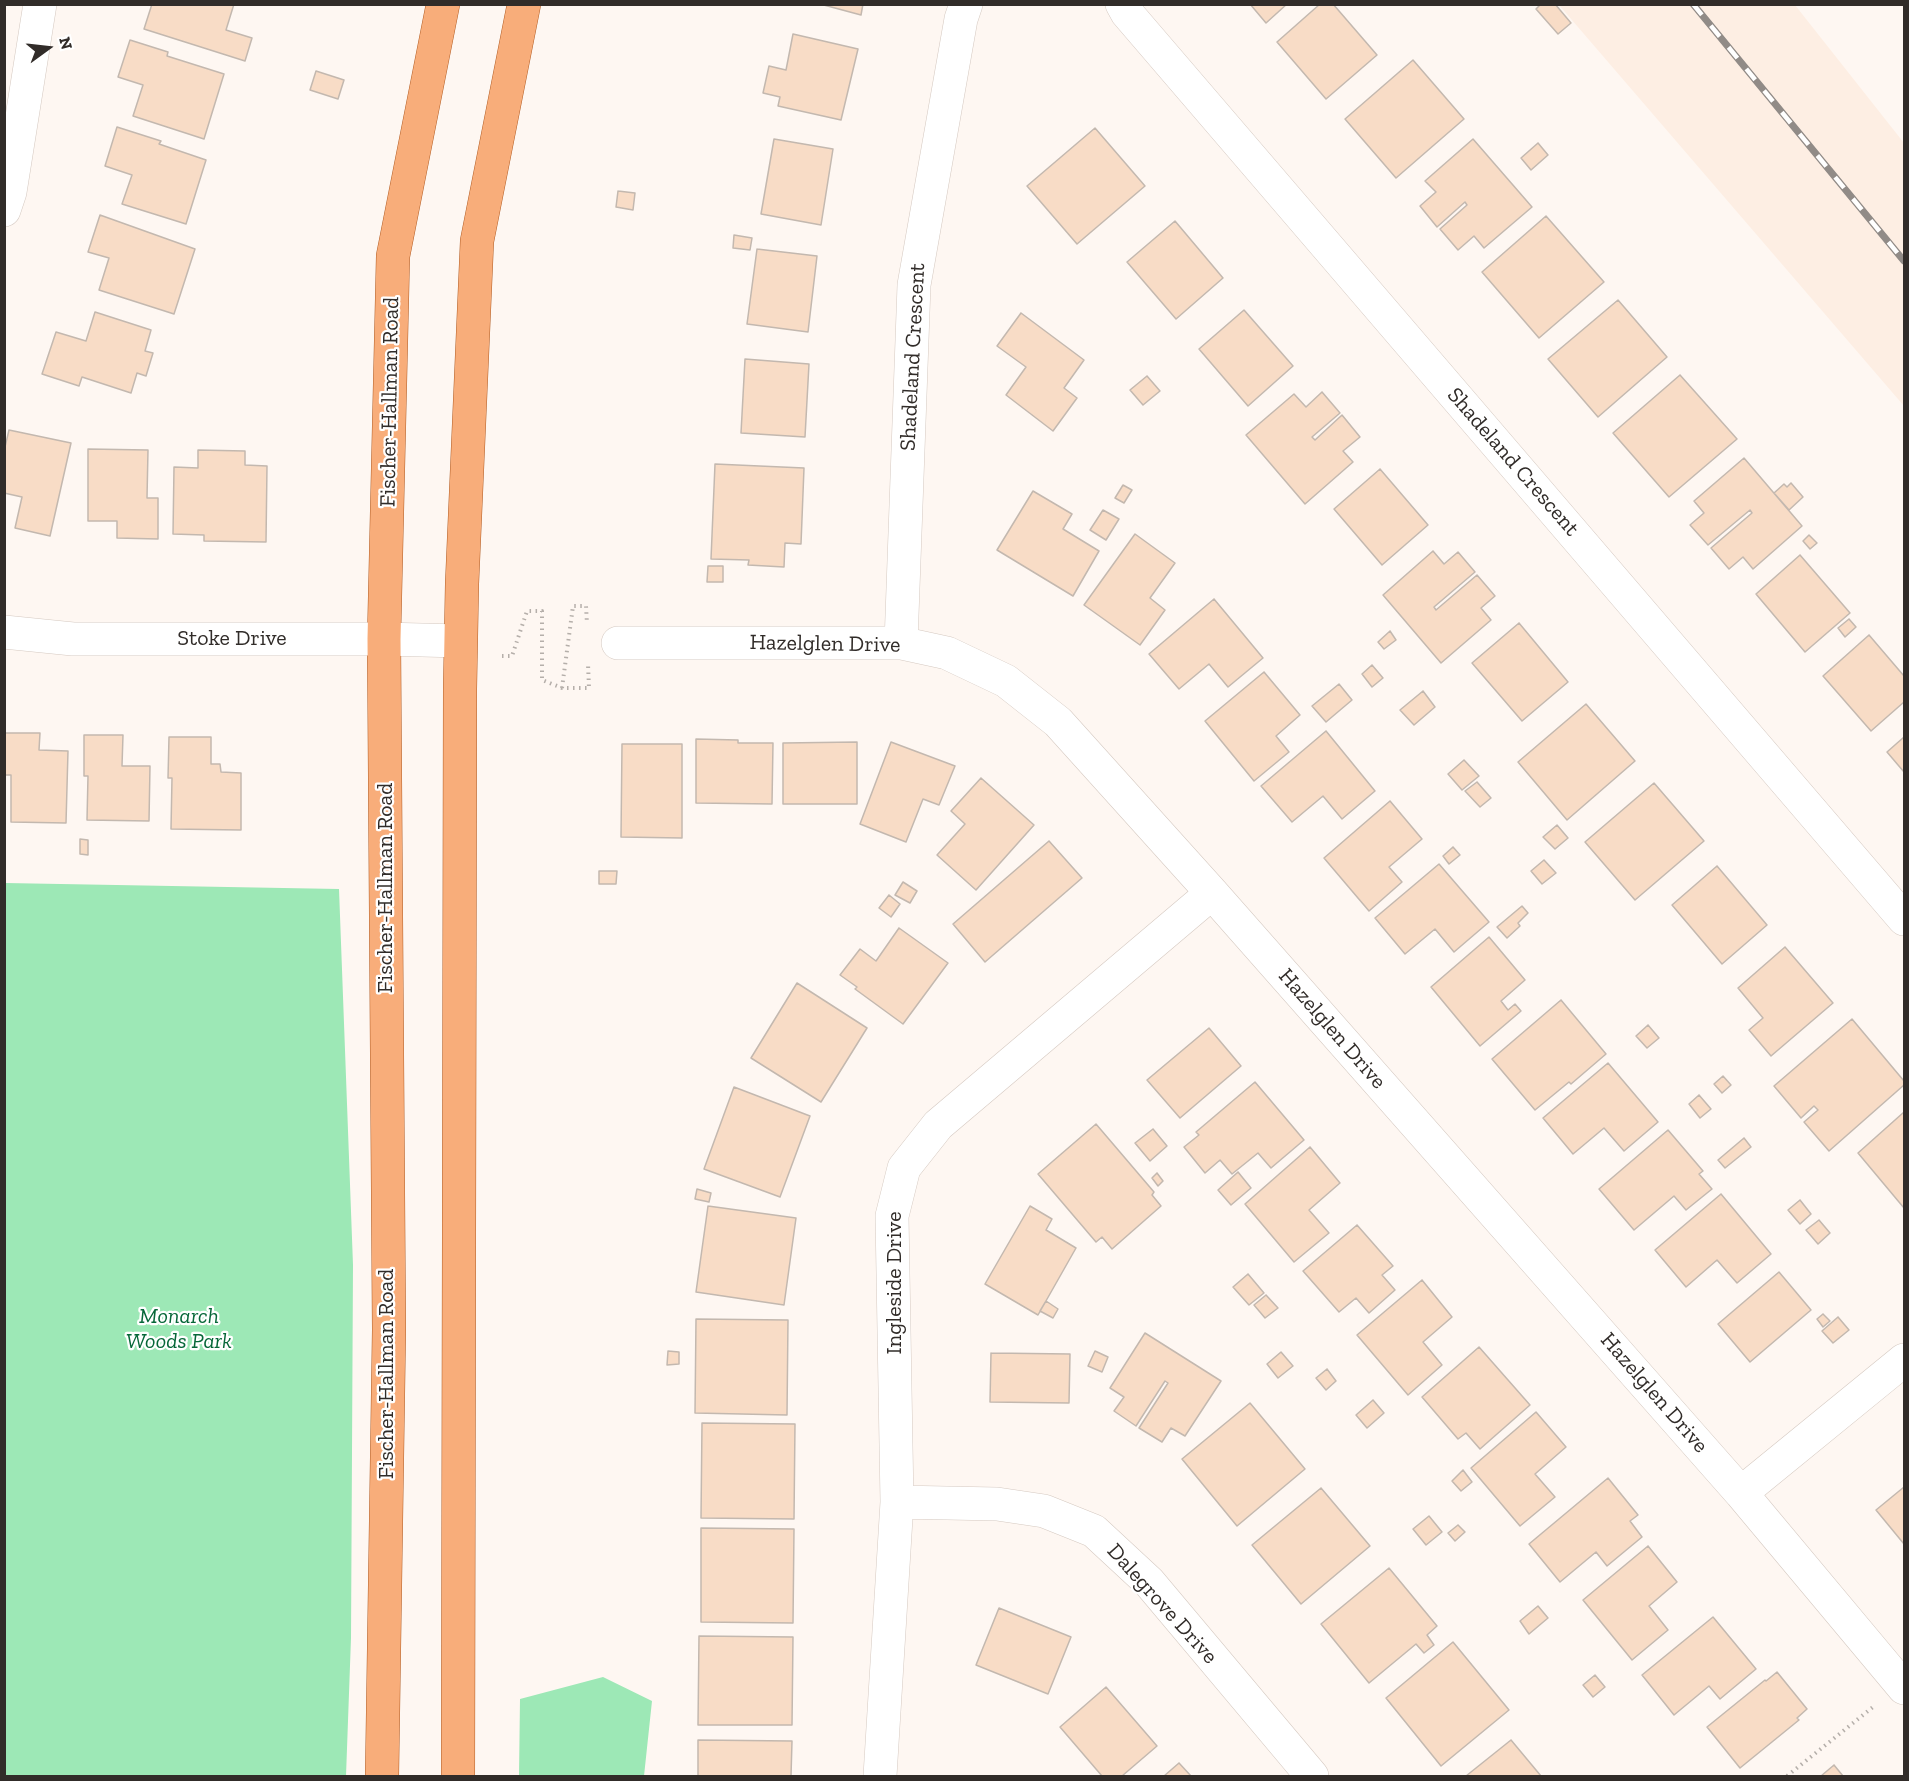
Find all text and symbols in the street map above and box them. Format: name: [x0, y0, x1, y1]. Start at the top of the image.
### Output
north arrow: [18, 18, 78, 78]
text: N: [55, 35, 77, 52]
street label: Shadeland Crescent: [895, 262, 931, 452]
street label: Fischer-Hallman Road: [375, 297, 405, 507]
street label: Shadeland Crescent: [1441, 382, 1585, 542]
street label: Stoke Drive: [177, 626, 287, 652]
street label: Hazelglen Drive: [749, 629, 901, 659]
street label: Fischer-Hallman Road: [373, 783, 399, 993]
street label: Hazelglen Drive: [1272, 963, 1392, 1095]
street label: Ingleside Drive: [882, 1212, 908, 1354]
street label: Fischer-Hallman Road: [374, 1269, 400, 1479]
park label: Monarch Woods Park: [126, 1304, 232, 1356]
street label: Hazelglen Drive: [1594, 1327, 1714, 1459]
street label: Dalegrove Drive: [1101, 1539, 1223, 1669]

